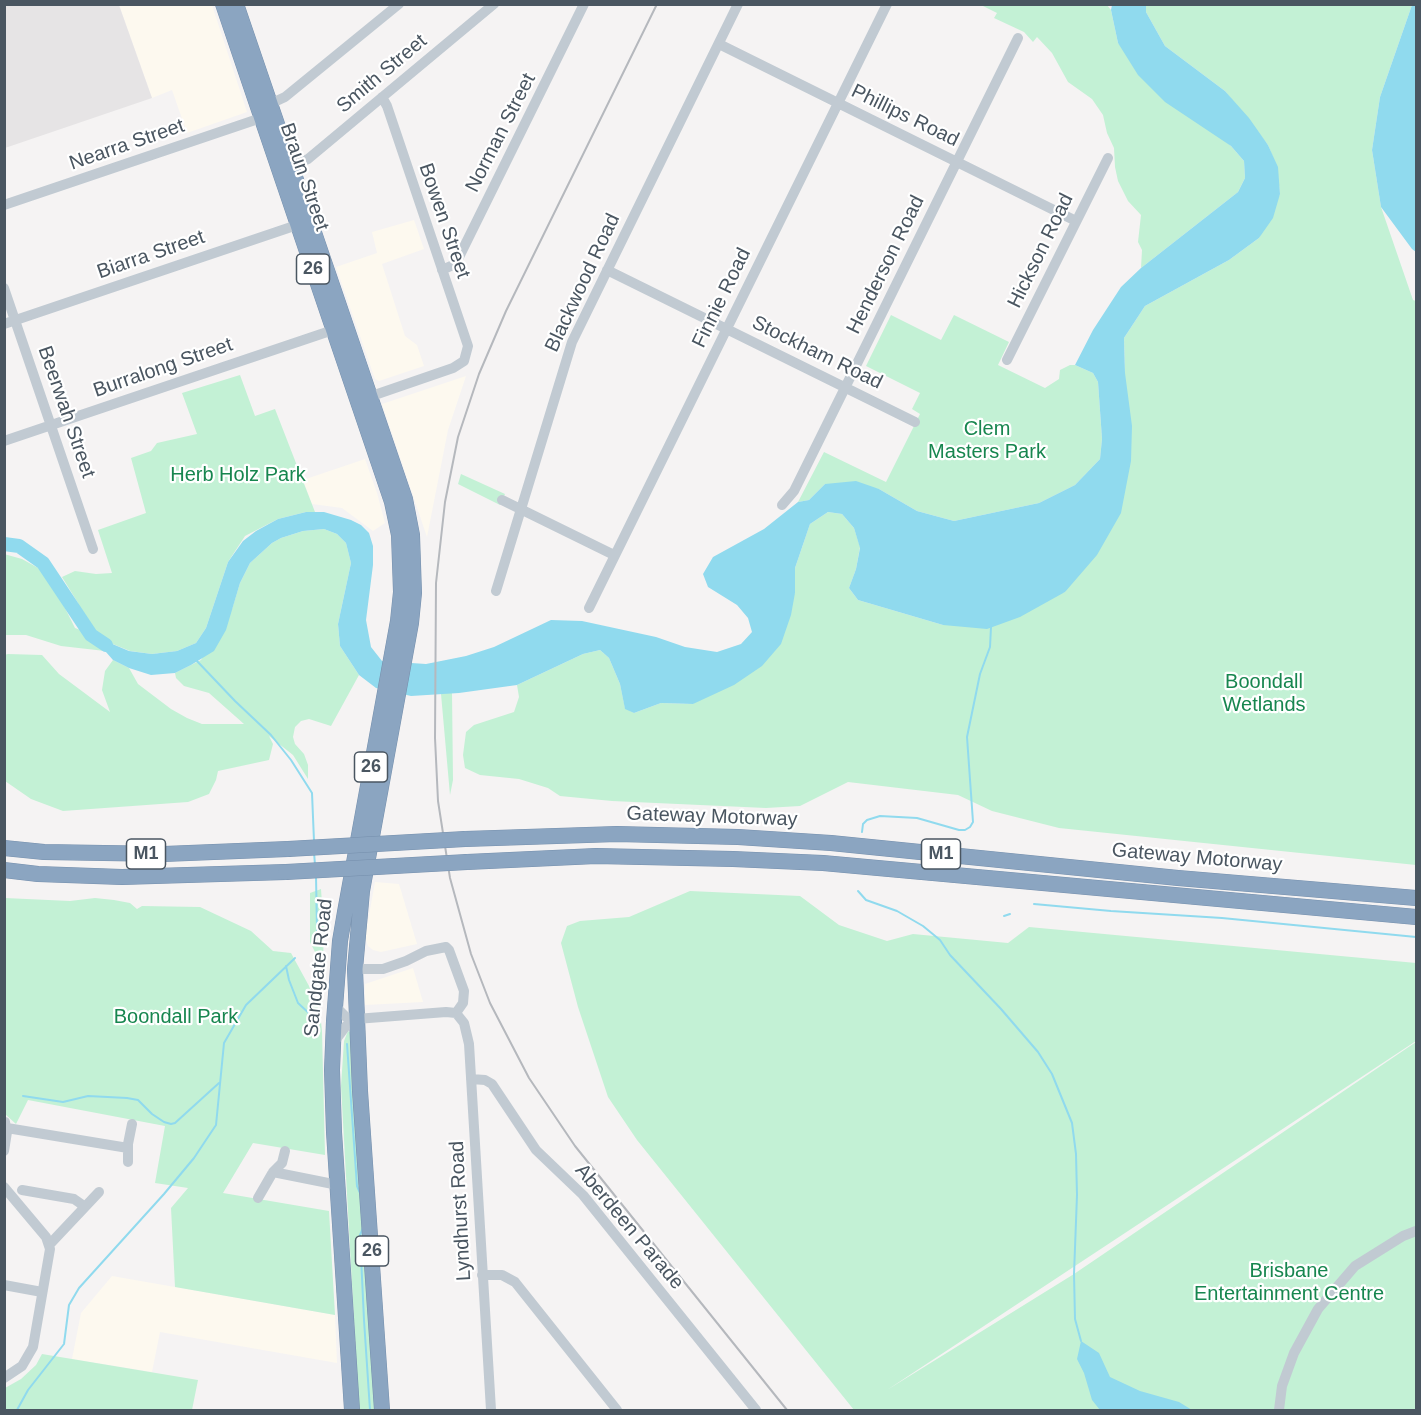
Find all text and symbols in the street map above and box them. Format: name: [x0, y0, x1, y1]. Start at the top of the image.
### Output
street label: Smith Street: [332, 29, 432, 119]
street label: Norman Street: [461, 70, 541, 196]
street label: Phillips Road: [847, 80, 963, 152]
street label: Nearra Street: [66, 114, 188, 176]
street label: Braun Street: [274, 120, 334, 234]
street label: Bowen Street: [413, 160, 475, 282]
street label: Hickson Road: [1003, 190, 1079, 312]
street label: Henderson Road: [842, 192, 930, 338]
street label: Blackwood Road: [540, 210, 626, 356]
street label: Biarra Street: [94, 225, 208, 285]
street label: Finnie Road: [688, 244, 756, 352]
road number: 26: [296, 254, 330, 284]
street label: Stockham Road: [748, 311, 886, 395]
street label: Burralong Street: [90, 333, 236, 403]
street label: Beerwah Street: [32, 343, 100, 481]
park label: Clem Masters Park: [928, 417, 1046, 464]
park label: Herb Holz Park: [170, 463, 306, 487]
park label: Boondall Wetlands: [1222, 670, 1306, 717]
road number: 26: [354, 752, 388, 782]
street label: Gateway Motorway: [626, 802, 798, 832]
road number: M1: [126, 839, 166, 869]
road number: M1: [922, 839, 960, 869]
street label: Gateway Motorway: [1111, 839, 1283, 877]
street label: Sandgate Road: [300, 898, 338, 1038]
park label: Boondall Park: [114, 1005, 238, 1029]
street label: Lyndhurst Road: [445, 1140, 477, 1282]
street label: Aberdeen Parade: [569, 1159, 689, 1295]
road number: 26: [356, 1236, 388, 1266]
park label: Brisbane Entertainment Centre: [1194, 1259, 1384, 1306]

